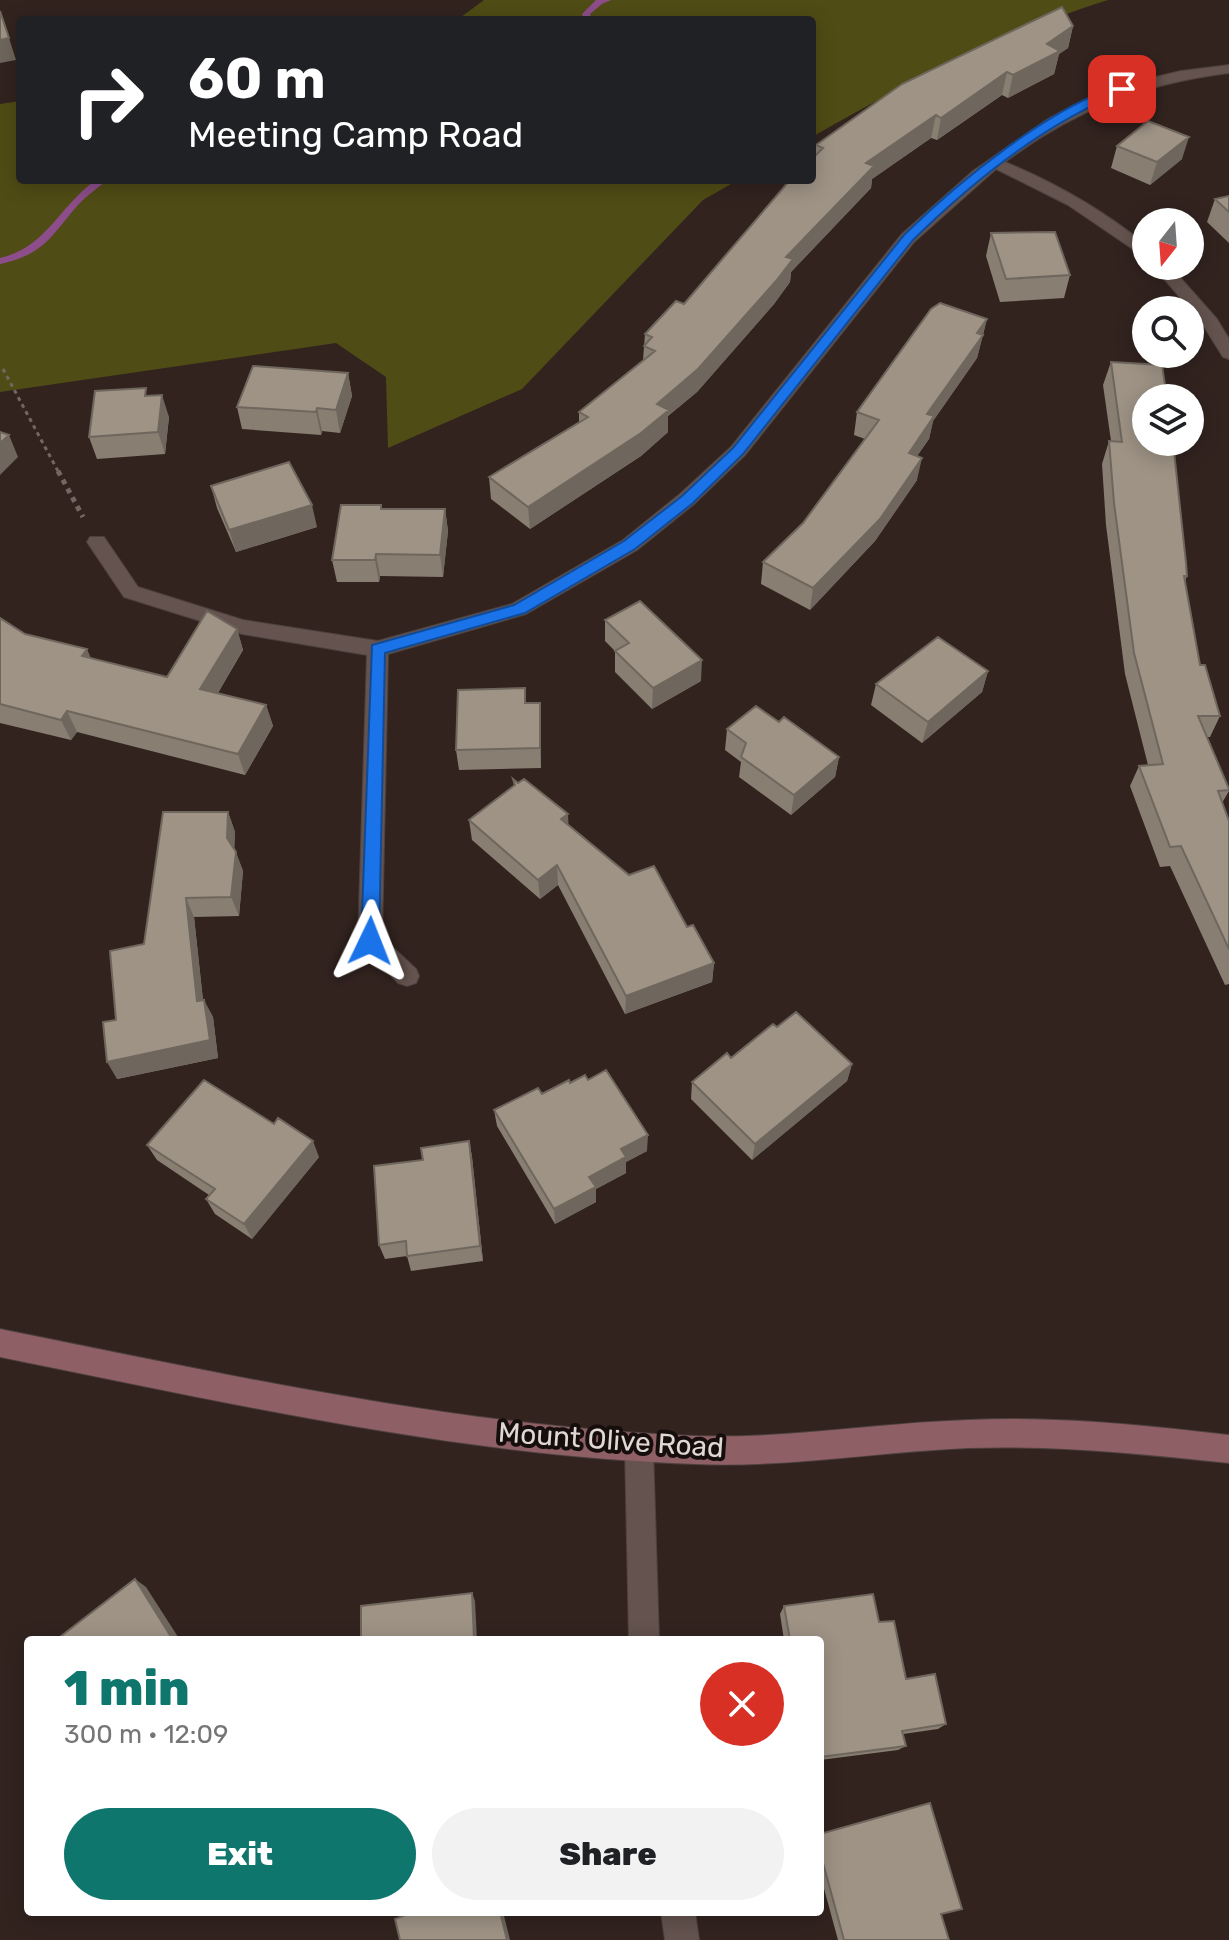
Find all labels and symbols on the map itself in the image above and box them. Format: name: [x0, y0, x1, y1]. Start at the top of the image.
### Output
pin: [1088, 55, 1156, 123]
north arrow: [1132, 208, 1204, 280]
position arrow: [328, 899, 412, 983]
street label: Mount Olive Road: [497, 1416, 725, 1464]

